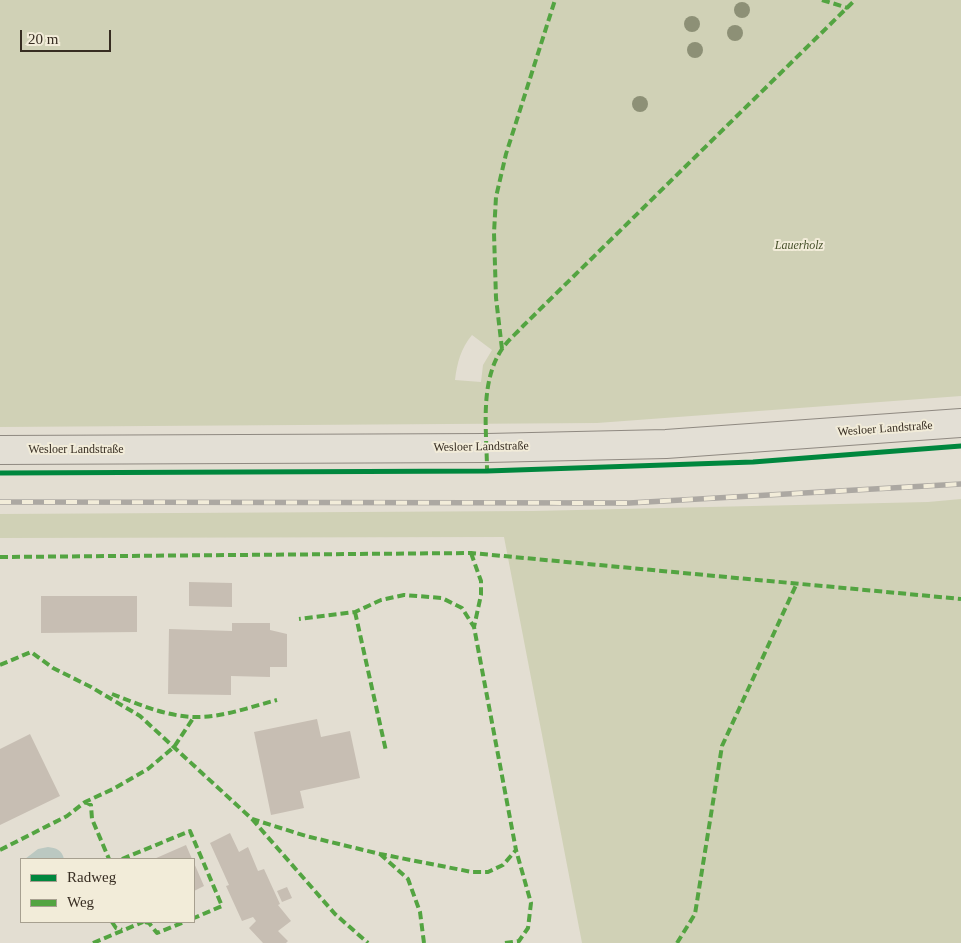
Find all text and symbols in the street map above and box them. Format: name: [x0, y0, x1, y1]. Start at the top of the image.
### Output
scale bar: [22, 20, 114, 52]
text: 20 m: [28, 31, 58, 47]
park label: Lauerholz: [775, 239, 823, 253]
street label: Wesloer Landstraße: [837, 418, 933, 440]
street label: Wesloer Landstraße: [433, 439, 529, 455]
street label: Wesloer Landstraße: [28, 443, 124, 457]
legend: [20, 858, 195, 923]
text: Radweg: [67, 869, 116, 885]
text: Weg: [67, 894, 94, 910]

